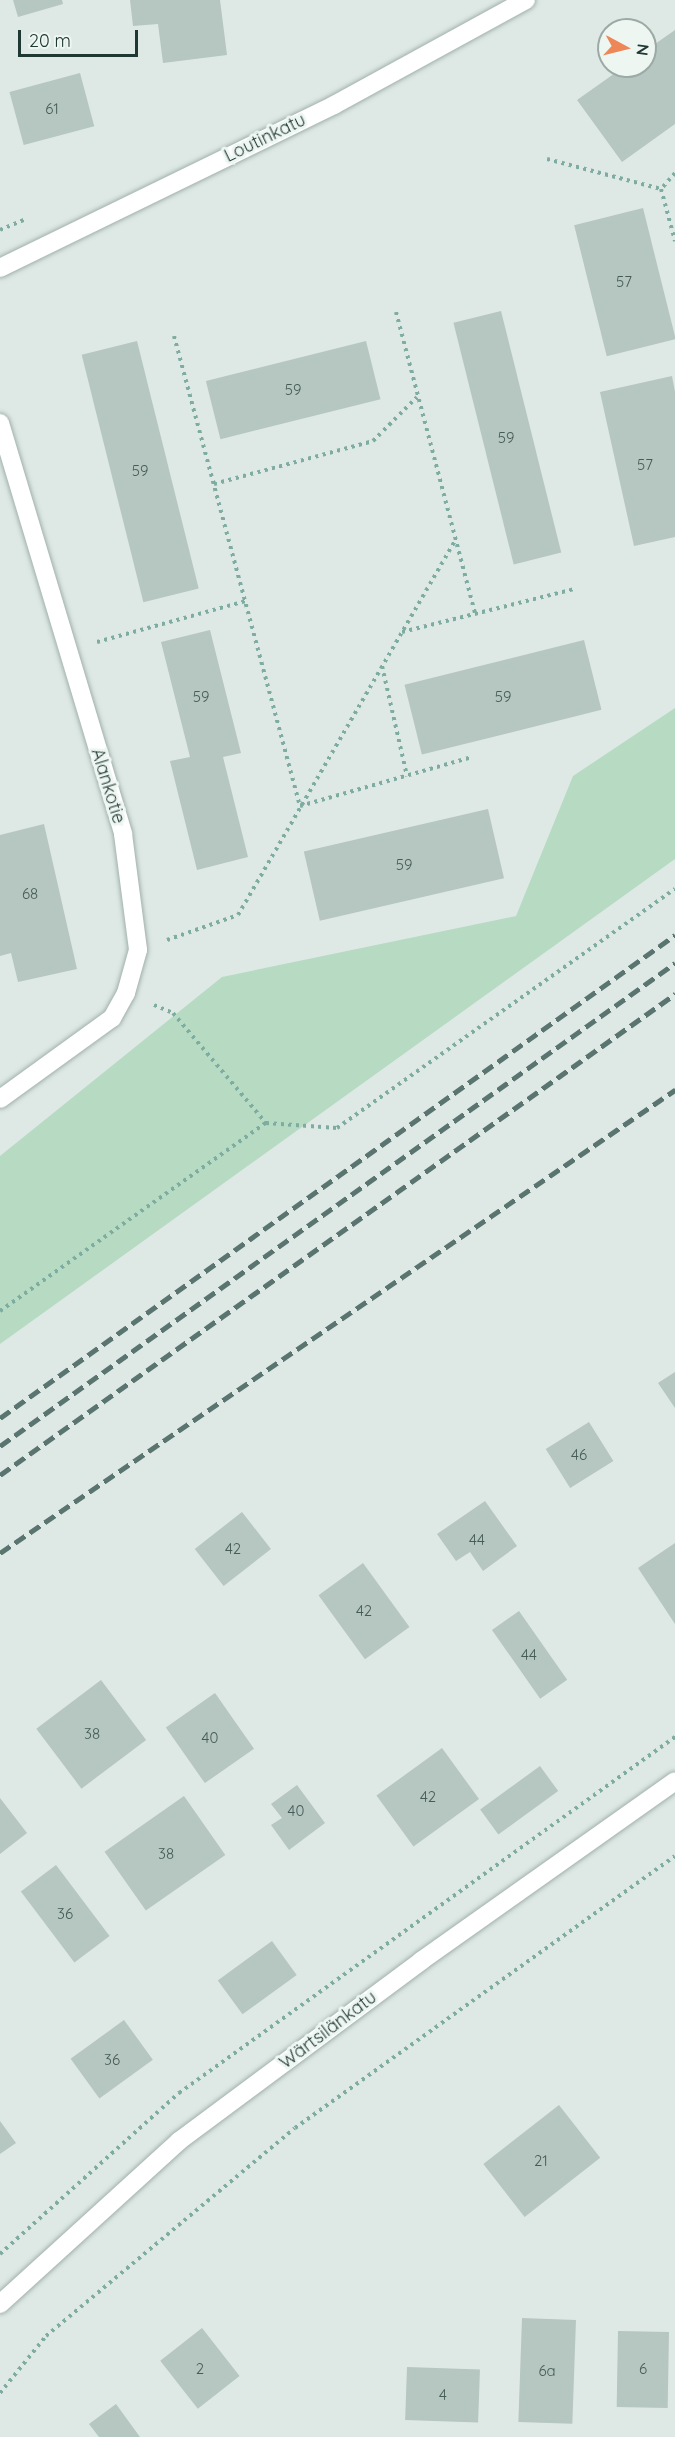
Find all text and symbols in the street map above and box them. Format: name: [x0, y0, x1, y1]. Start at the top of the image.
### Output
scale bar: [21, 18, 141, 56]
north arrow: [597, 18, 657, 78]
text: 20 m: [29, 29, 71, 52]
text: N: [632, 43, 654, 57]
house number: 61: [45, 100, 59, 118]
street label: Loutinkatu: [221, 109, 309, 167]
house number: 57: [616, 273, 632, 291]
house number: 59: [285, 381, 301, 399]
house number: 59: [498, 429, 514, 447]
house number: 57: [637, 456, 653, 474]
house number: 59: [132, 462, 148, 480]
house number: 59: [193, 688, 209, 706]
house number: 59: [495, 688, 511, 706]
street label: Alankotie: [86, 746, 130, 826]
house number: 59: [396, 856, 412, 874]
house number: 68: [22, 885, 38, 903]
house number: 46: [571, 1446, 587, 1464]
house number: 44: [469, 1531, 485, 1549]
house number: 42: [225, 1540, 241, 1558]
house number: 42: [356, 1602, 372, 1620]
house number: 44: [521, 1646, 537, 1664]
house number: 38: [84, 1725, 100, 1743]
house number: 40: [202, 1729, 218, 1747]
house number: 42: [420, 1788, 436, 1806]
house number: 40: [288, 1802, 304, 1820]
house number: 38: [158, 1845, 174, 1863]
house number: 36: [57, 1905, 73, 1923]
street label: Wärtsilänkatu: [275, 1986, 381, 2074]
house number: 36: [104, 2051, 120, 2069]
house number: 21: [534, 2152, 548, 2170]
house number: 2: [196, 2360, 204, 2378]
house number: 6: [639, 2360, 647, 2378]
house number: 6a: [538, 2362, 556, 2380]
house number: 4: [439, 2386, 447, 2404]

